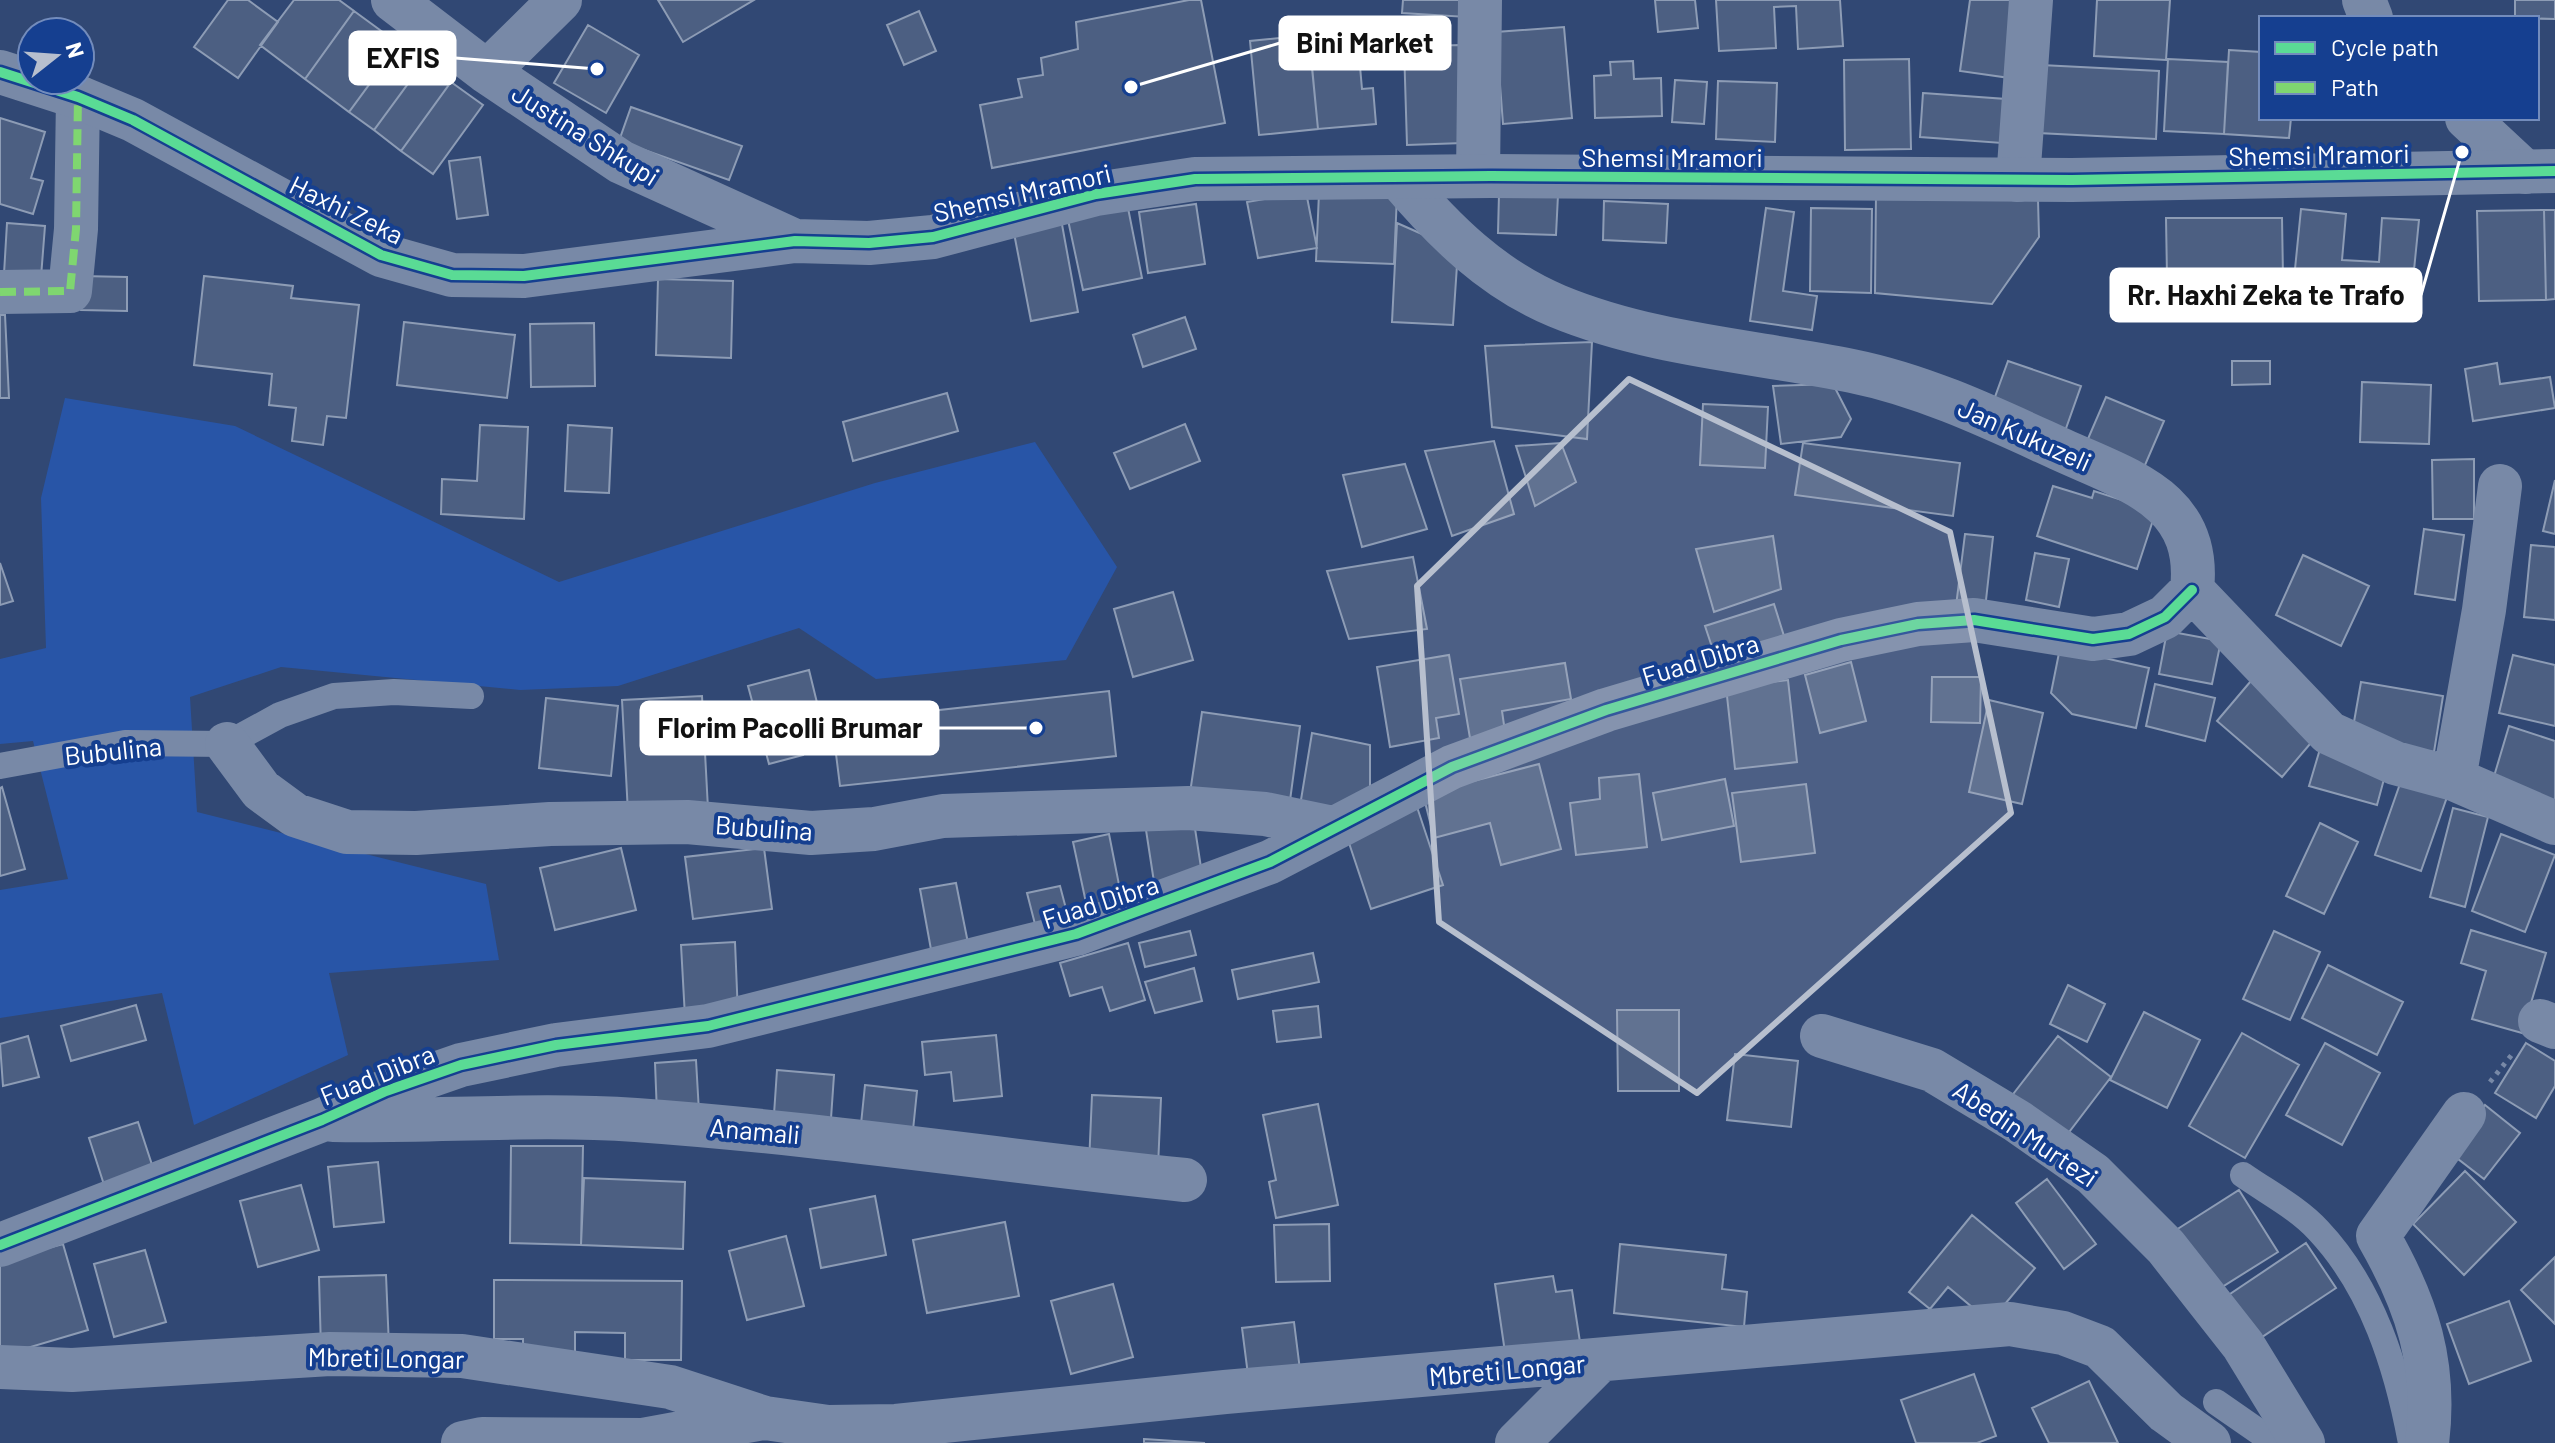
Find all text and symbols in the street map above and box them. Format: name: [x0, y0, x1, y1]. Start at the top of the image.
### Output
north arrow: [16, 16, 96, 96]
legend: [2259, 16, 2539, 120]
callout: Bini Market: [1280, 17, 1450, 69]
text: Bini Market: [1296, 25, 1434, 59]
callout: EXFIS: [350, 32, 455, 84]
text: Cycle path: [2331, 32, 2439, 61]
text: N: [62, 39, 91, 61]
text: EXFIS: [366, 40, 440, 74]
text: Path: [2331, 72, 2379, 101]
street label: Justina Shkupi: [507, 77, 665, 191]
street label: Shemsi Mramori: [2228, 137, 2410, 171]
street label: Shemsi Mramori: [1581, 141, 1763, 172]
street label: Shemsi Mramori: [930, 156, 1114, 228]
street label: Haxhi Zeka: [285, 168, 409, 250]
callout: Rr. Haxhi Zeka te Trafo: [2111, 269, 2421, 321]
text: Rr. Haxhi Zeka te Trafo: [2127, 277, 2405, 311]
street label: Jan Kukuzeli: [1954, 391, 2096, 477]
street label: Fuad Dibra: [1638, 627, 1762, 691]
callout: Florim Pacolli Brumar: [641, 702, 938, 754]
text: Florim Pacolli Brumar: [657, 710, 923, 744]
street label: Bubulina: [63, 729, 163, 771]
street label: Bubulina: [714, 808, 814, 846]
street label: Fuad Dibra: [1038, 868, 1162, 934]
street label: Fuad Dibra: [315, 1037, 439, 1111]
street label: Abedin Murtezi: [1948, 1073, 2104, 1193]
street label: Anamali: [709, 1111, 801, 1149]
street label: Mbreti Longar: [307, 1340, 465, 1374]
street label: Mbreti Longar: [1428, 1347, 1587, 1391]

